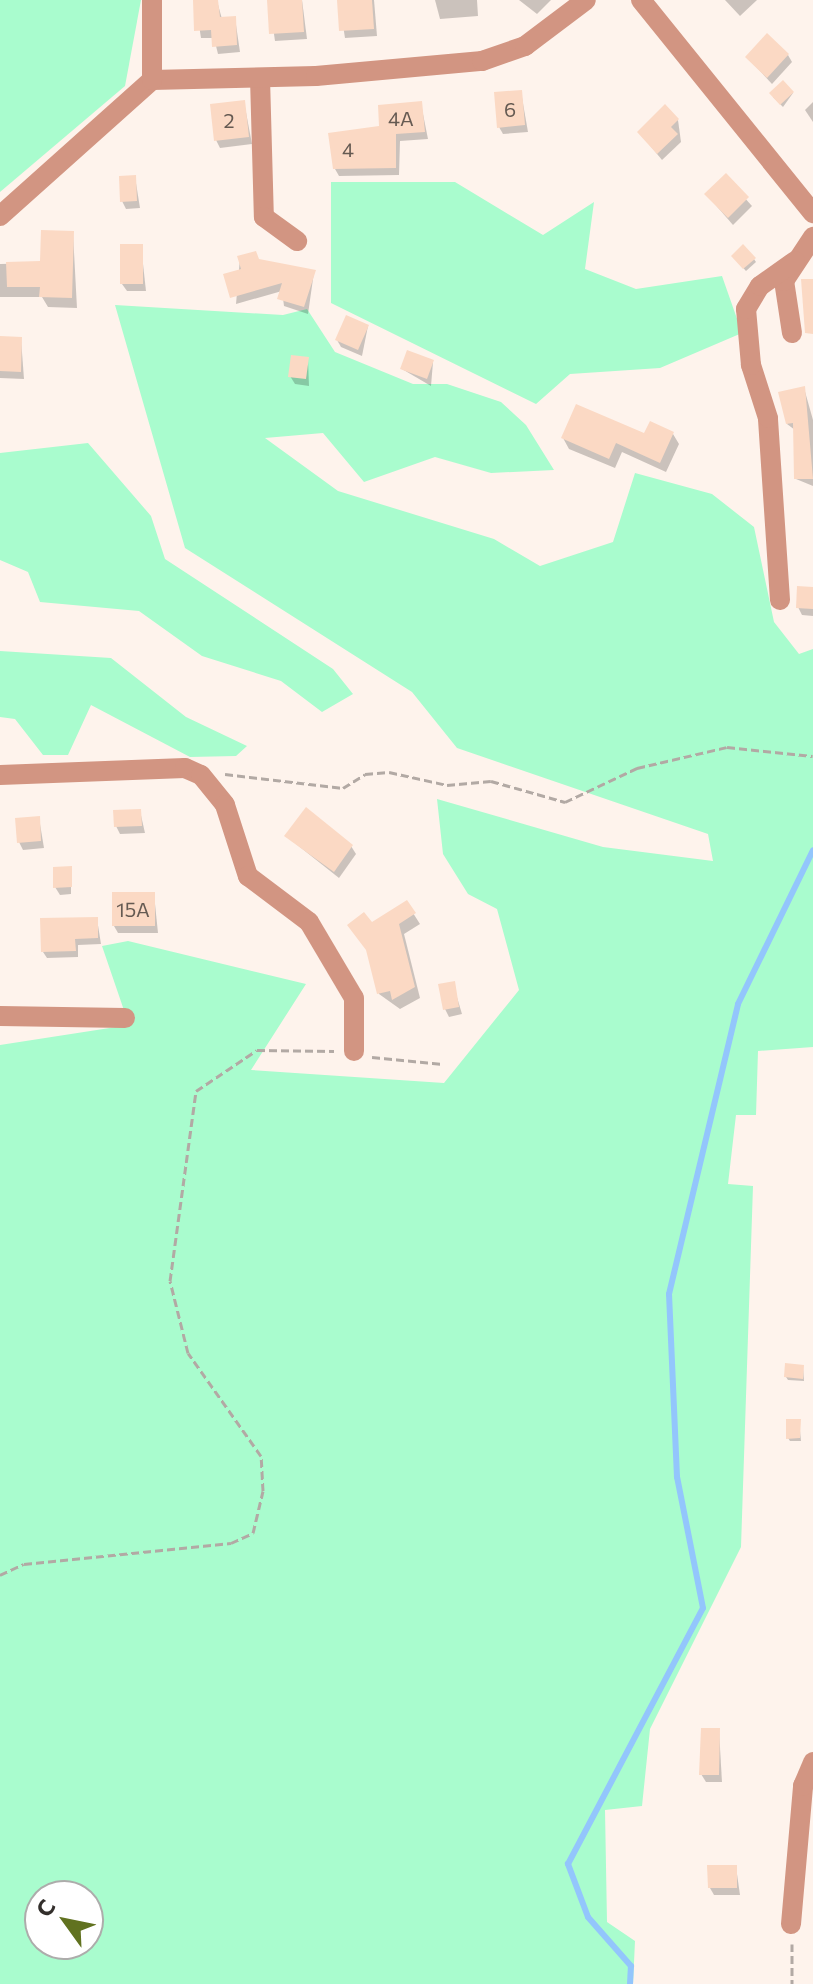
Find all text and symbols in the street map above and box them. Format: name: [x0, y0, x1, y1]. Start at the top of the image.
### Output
house number: 6: [504, 97, 516, 121]
house number: 4А: [388, 106, 414, 130]
house number: 2: [223, 108, 235, 132]
house number: 4: [342, 137, 354, 161]
house number: 15А: [116, 897, 150, 921]
north arrow: [24, 1880, 104, 1960]
text: С: [30, 1894, 61, 1921]

